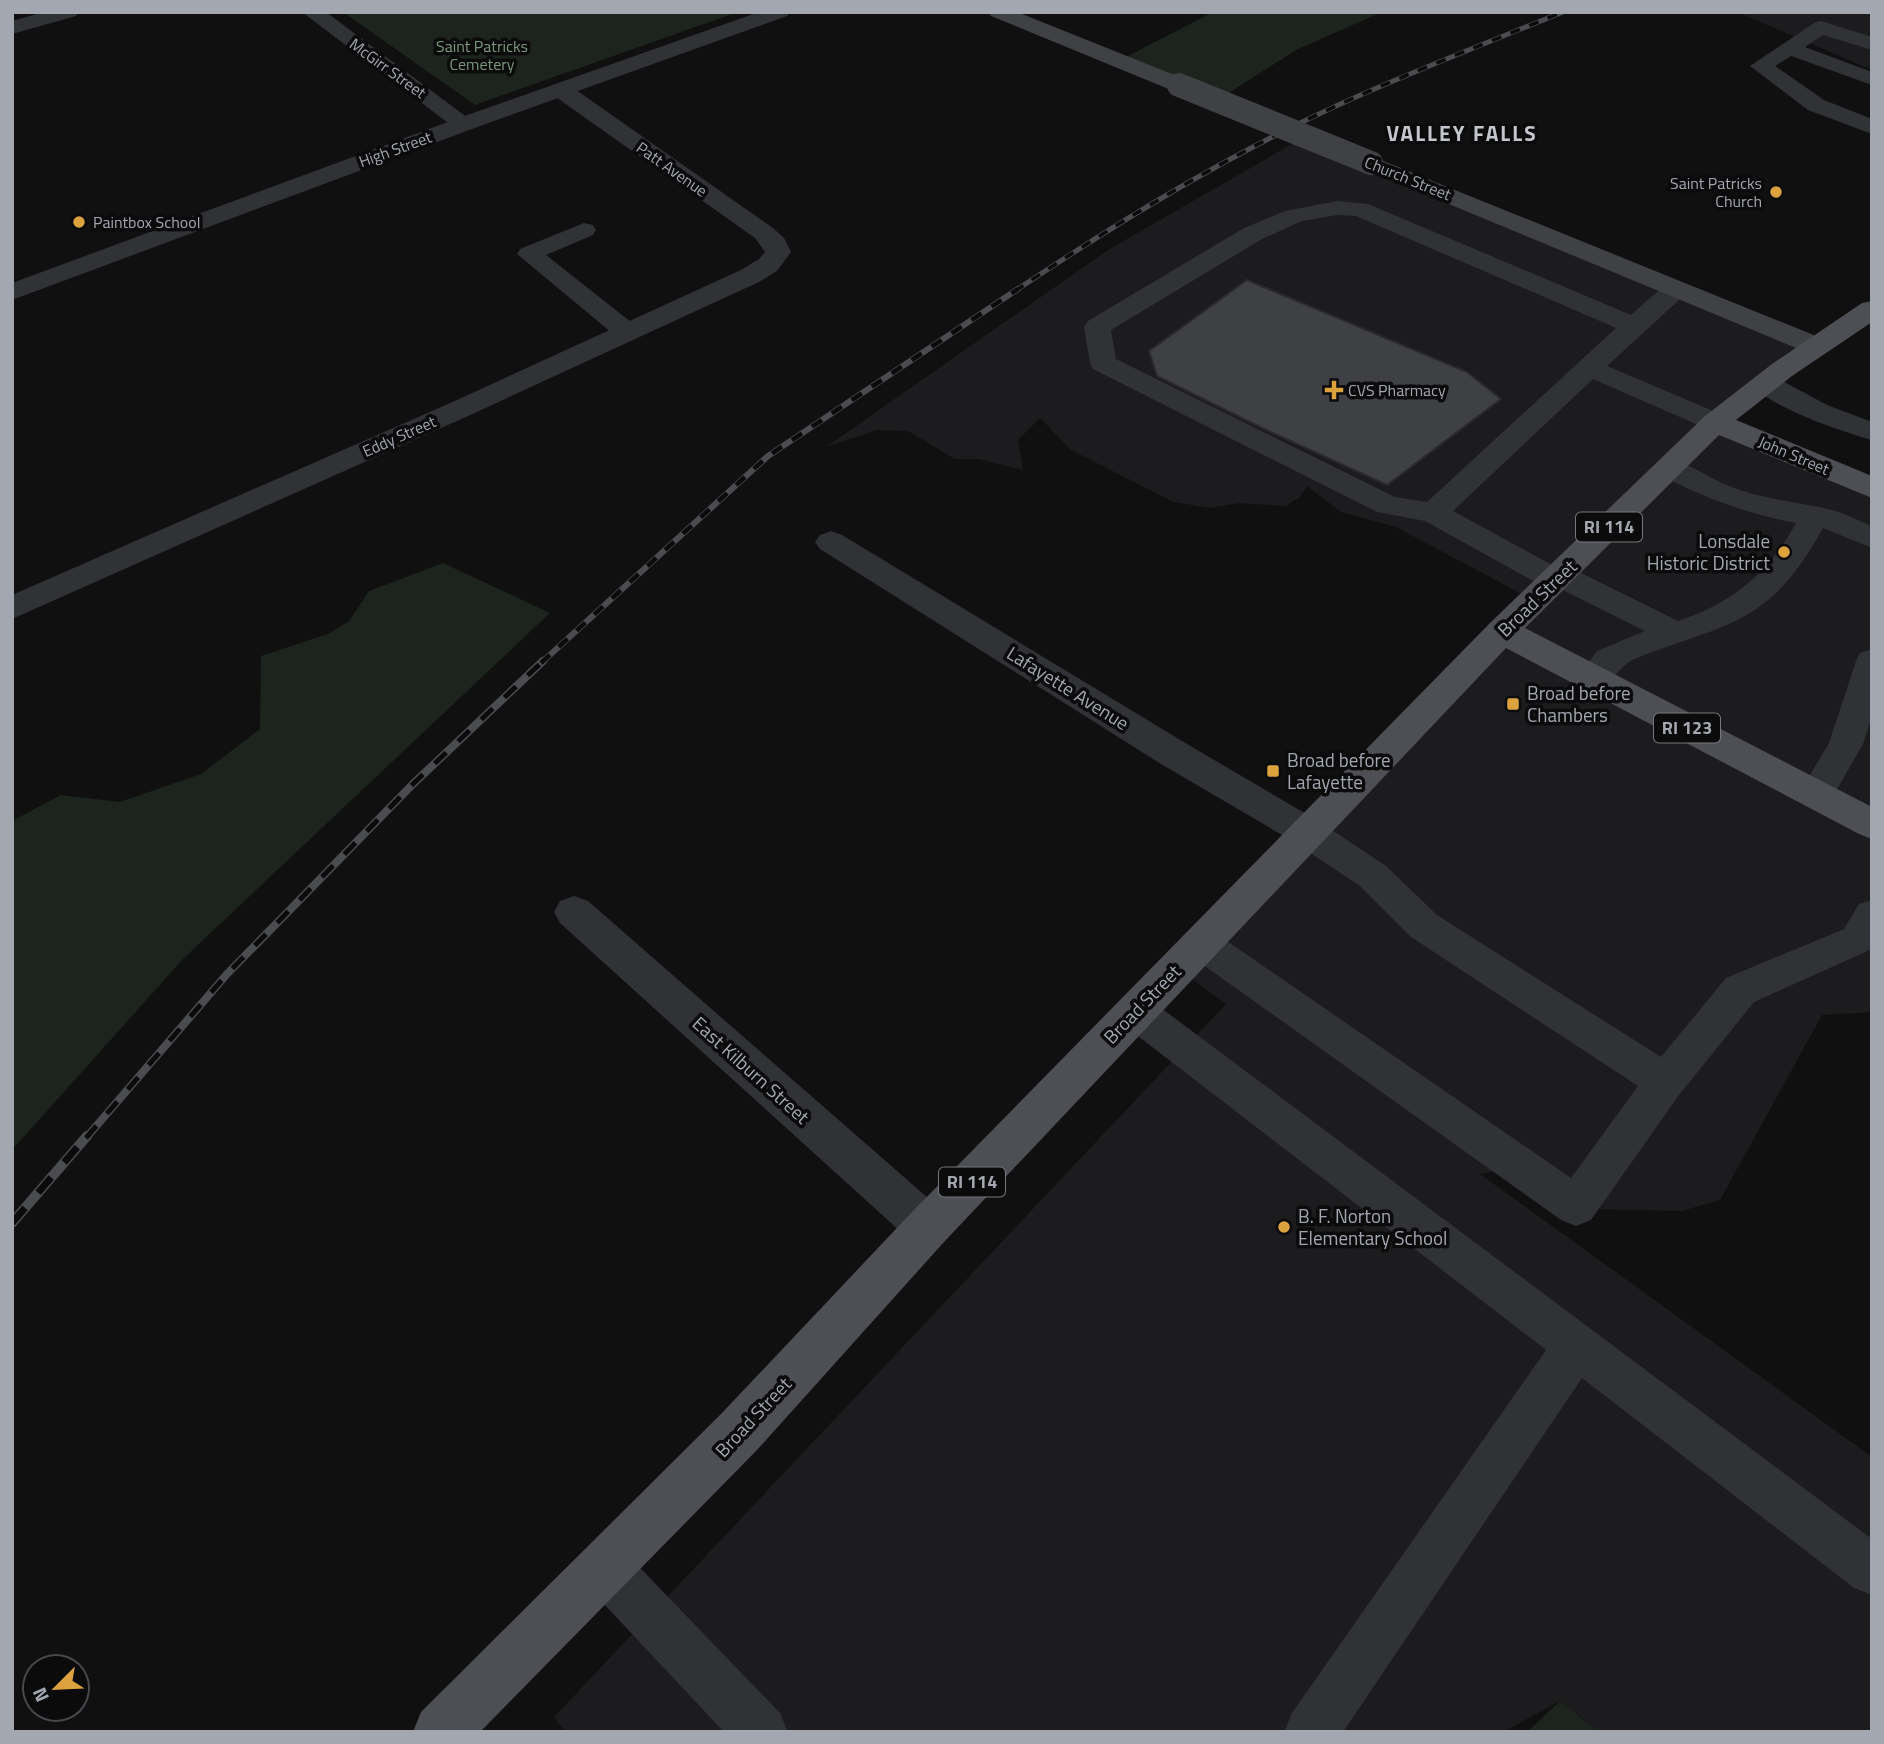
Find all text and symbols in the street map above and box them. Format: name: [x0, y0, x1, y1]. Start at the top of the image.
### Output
street label: McGirr Street: [345, 32, 432, 104]
park label: Saint Patricks Cemetery: [436, 34, 528, 76]
district label: VALLEY FALLS: [1386, 117, 1538, 149]
street label: High Street: [355, 125, 435, 173]
street label: Patt Avenue: [631, 136, 713, 202]
street label: Church Street: [1361, 150, 1455, 206]
place label: Saint Patricks Church: [1670, 171, 1762, 213]
marker: Saint Patricks Church: [1768, 184, 1784, 200]
place label: Paintbox School: [93, 210, 200, 234]
marker: Paintbox School: [71, 214, 87, 230]
place label: CVS Pharmacy: [1348, 378, 1446, 402]
marker: CVS Pharmacy: [1326, 382, 1342, 398]
street label: Eddy Street: [358, 409, 440, 463]
street label: John Street: [1755, 429, 1834, 481]
road number: RI 114: [1576, 512, 1642, 542]
place label: Lonsdale Historic District: [1647, 526, 1770, 577]
marker: Lonsdale Historic District: [1776, 544, 1792, 560]
street label: Broad Street: [1490, 552, 1583, 643]
street label: Lafayette Avenue: [1001, 638, 1135, 737]
place label: Broad before Chambers: [1527, 678, 1631, 729]
marker: Broad before Chambers: [1505, 696, 1521, 712]
road number: RI 123: [1654, 714, 1720, 742]
place label: Broad before Lafayette: [1287, 745, 1391, 796]
marker: Broad before Lafayette: [1265, 763, 1281, 779]
street label: Broad Street: [1096, 957, 1187, 1050]
street label: East Kilburn Street: [686, 1009, 817, 1131]
road number: RI 114: [939, 1168, 1005, 1196]
place label: B. F. Norton Elementary School: [1298, 1201, 1447, 1252]
marker: B. F. Norton Elementary School: [1276, 1219, 1292, 1235]
street label: Broad Street: [708, 1370, 798, 1463]
north arrow: [21, 1653, 91, 1723]
text: N: [24, 1683, 56, 1707]

